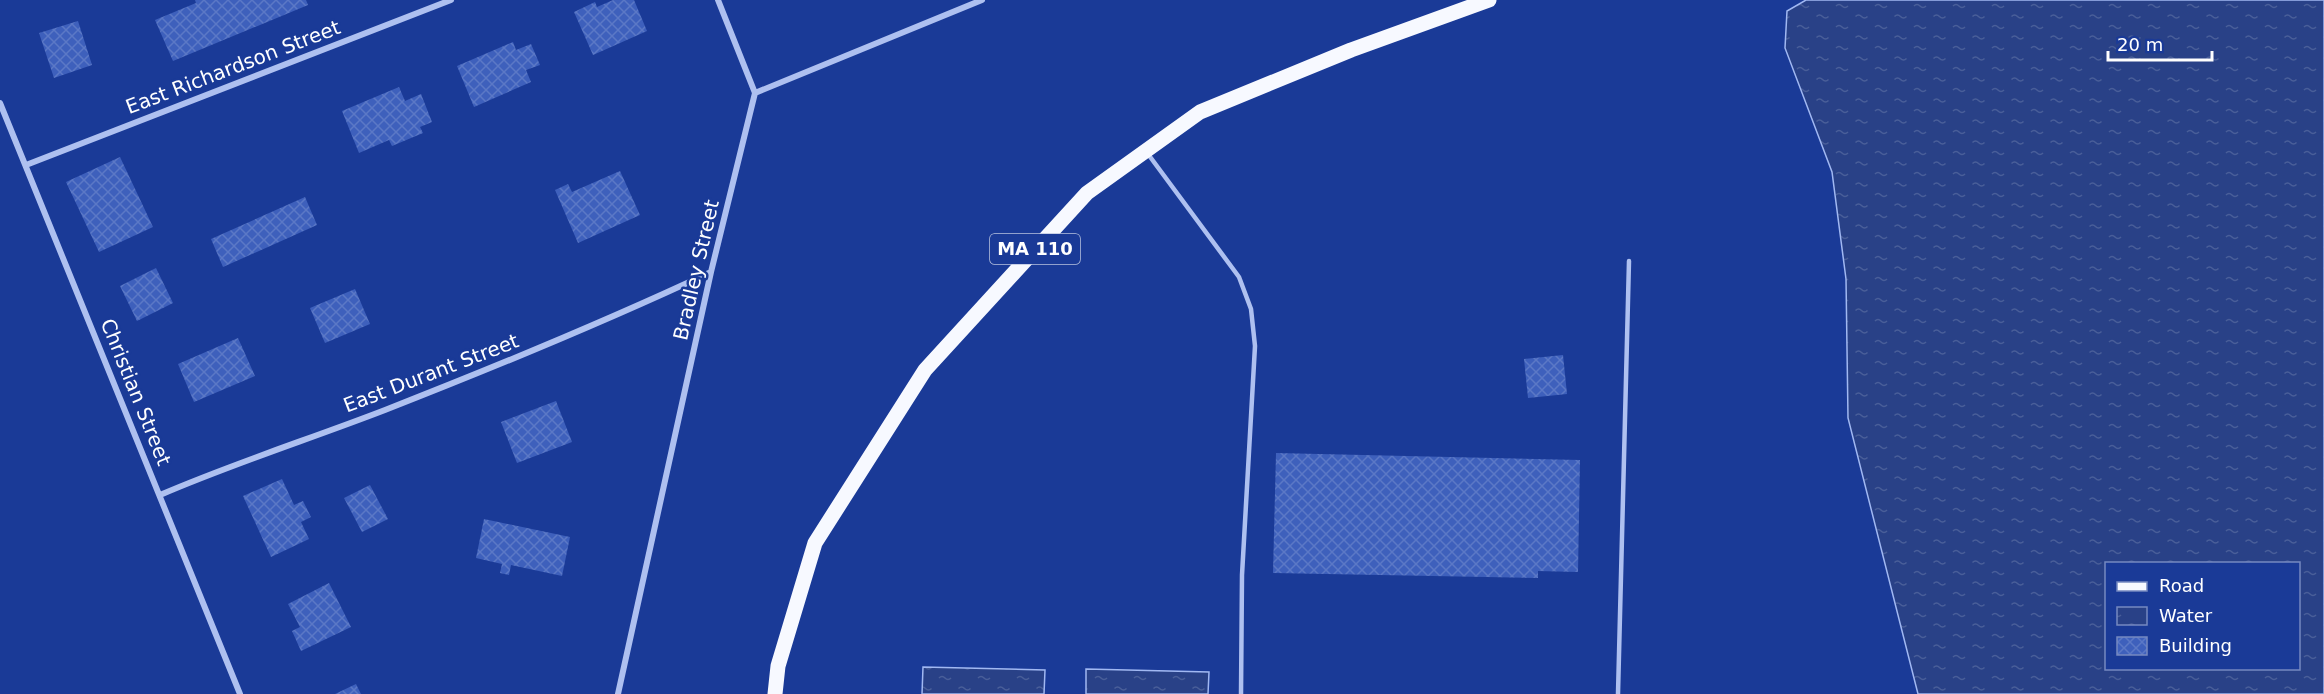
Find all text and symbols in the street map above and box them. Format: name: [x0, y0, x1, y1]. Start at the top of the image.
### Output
street label: East Richardson Street: [122, 15, 344, 119]
scale bar: [2108, 24, 2212, 62]
text: 20 m: [2117, 34, 2163, 55]
street label: Bradley Street: [668, 197, 724, 343]
road number: MA 110: [990, 234, 1080, 264]
street label: Christian Street: [96, 315, 176, 469]
street label: East Durant Street: [340, 328, 522, 417]
legend: [2105, 562, 2300, 670]
text: Road: [2159, 575, 2204, 596]
text: Water: [2159, 605, 2213, 626]
text: Building: [2159, 635, 2232, 656]

